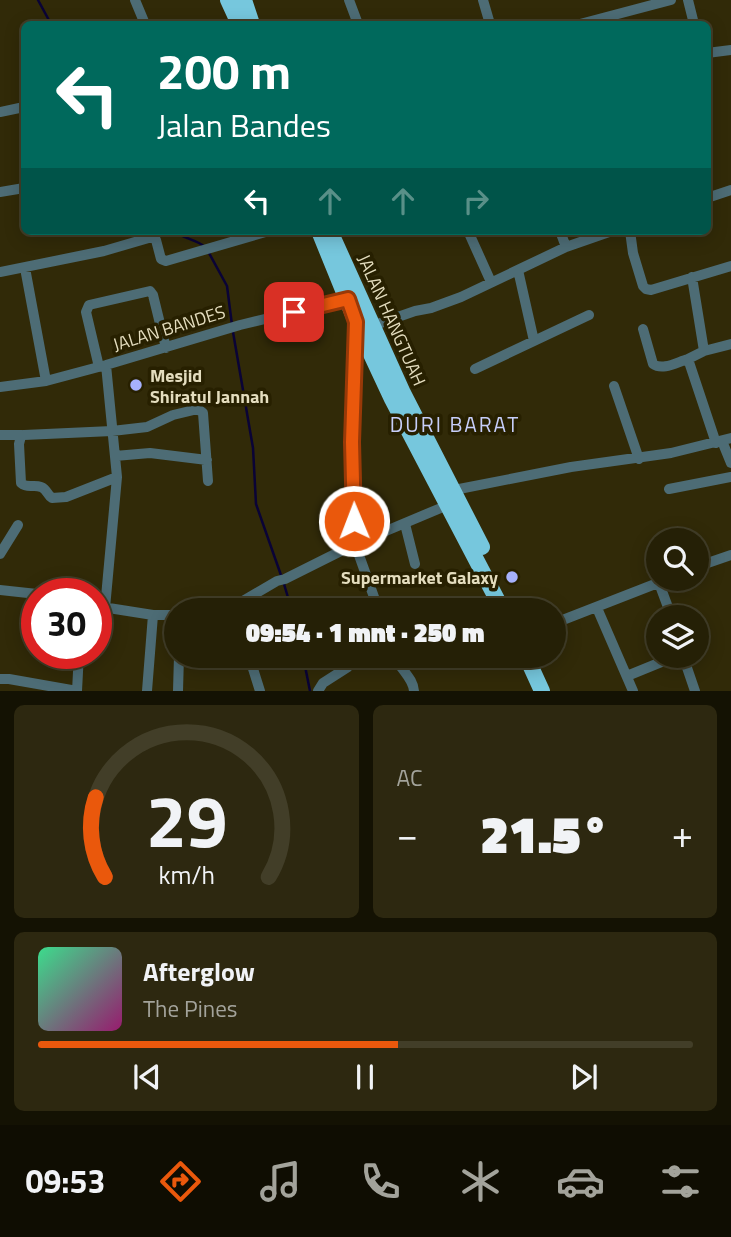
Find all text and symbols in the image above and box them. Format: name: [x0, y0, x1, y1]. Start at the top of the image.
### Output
text: 200 m: [157, 33, 291, 108]
icon: left: [42, 49, 133, 140]
text: Jalan Bandes: [157, 101, 331, 149]
icon: left: [238, 182, 276, 220]
icon: ahead: [311, 182, 349, 220]
icon: ahead: [384, 182, 422, 220]
icon: right: [457, 182, 495, 220]
street label: JALAN HANGTUAH: [351, 250, 433, 390]
pin: [264, 282, 324, 342]
icon: arrive: [275, 293, 313, 331]
street label: JALAN BANDES: [109, 298, 229, 358]
place label: Mesjid Shiratul Jannah: [150, 362, 269, 410]
marker: Mesjid Shiratul Jannah: [128, 377, 144, 393]
district label: DURI BARAT: [390, 408, 520, 440]
position arrow: [317, 484, 391, 558]
map controls: [646, 528, 709, 668]
button: search: [646, 528, 709, 591]
place label: Supermarket Galaxy: [341, 564, 498, 591]
marker: Supermarket Galaxy: [504, 569, 520, 585]
speed limit sign: 30: [21, 578, 112, 669]
button: layers: [646, 605, 709, 668]
text: 09:54 · 1 mnt · 250 m: [246, 613, 484, 652]
text: AC: [397, 760, 422, 795]
text: 29: [145, 766, 227, 876]
text: 21.5°: [480, 794, 609, 873]
text: −: [397, 805, 418, 863]
text: +: [672, 805, 693, 863]
text: km/h: [158, 856, 215, 894]
text: Afterglow: [143, 952, 255, 991]
text: The Pines: [143, 991, 237, 1026]
icon: previous: [128, 1058, 166, 1096]
icon: pause: [346, 1058, 384, 1096]
icon: next: [565, 1058, 603, 1096]
text: 09:53: [26, 1157, 105, 1205]
icon: directions: [156, 1157, 205, 1206]
icon: music: [256, 1157, 305, 1206]
icon: phone: [356, 1157, 405, 1206]
icon: climate: [456, 1157, 505, 1206]
icon: car: [556, 1157, 605, 1206]
icon: filters: [656, 1157, 705, 1206]

